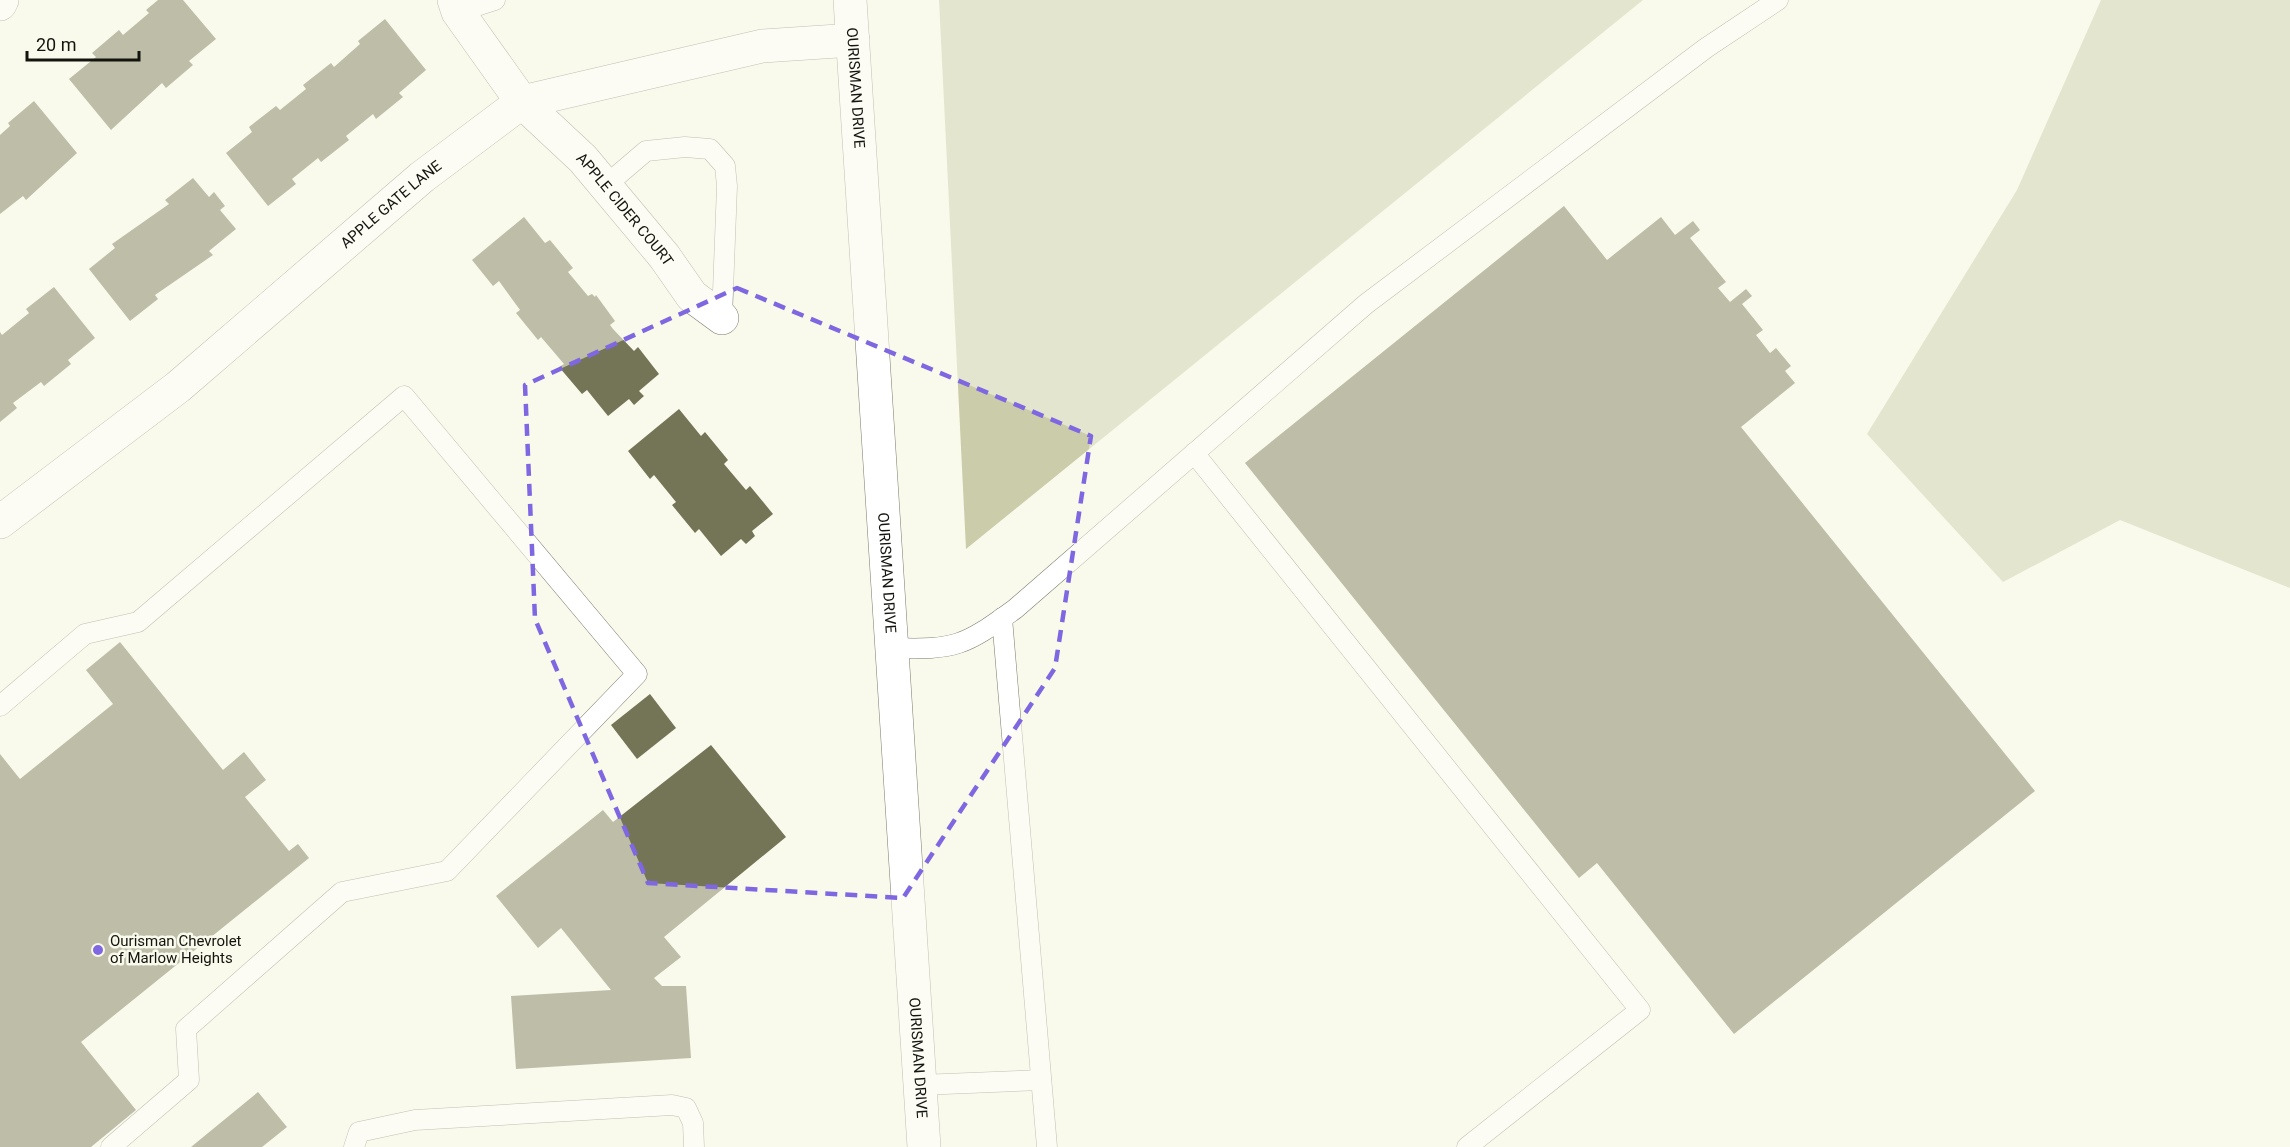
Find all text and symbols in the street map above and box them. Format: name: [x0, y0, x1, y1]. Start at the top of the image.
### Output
scale bar: [27, 24, 140, 62]
street label: OURISMAN DRIVE: [843, 27, 869, 149]
text: 20 m: [36, 34, 76, 55]
street label: APPLE CIDER COURT: [573, 149, 677, 269]
street label: APPLE GATE LANE: [337, 156, 445, 252]
street label: OURISMAN DRIVE: [874, 512, 900, 634]
place label: Ourisman Chevrolet of Marlow Heights: [110, 932, 242, 967]
marker: Ourisman Chevrolet of Marlow Heights: [91, 943, 105, 957]
street label: OURISMAN DRIVE: [905, 997, 931, 1119]

